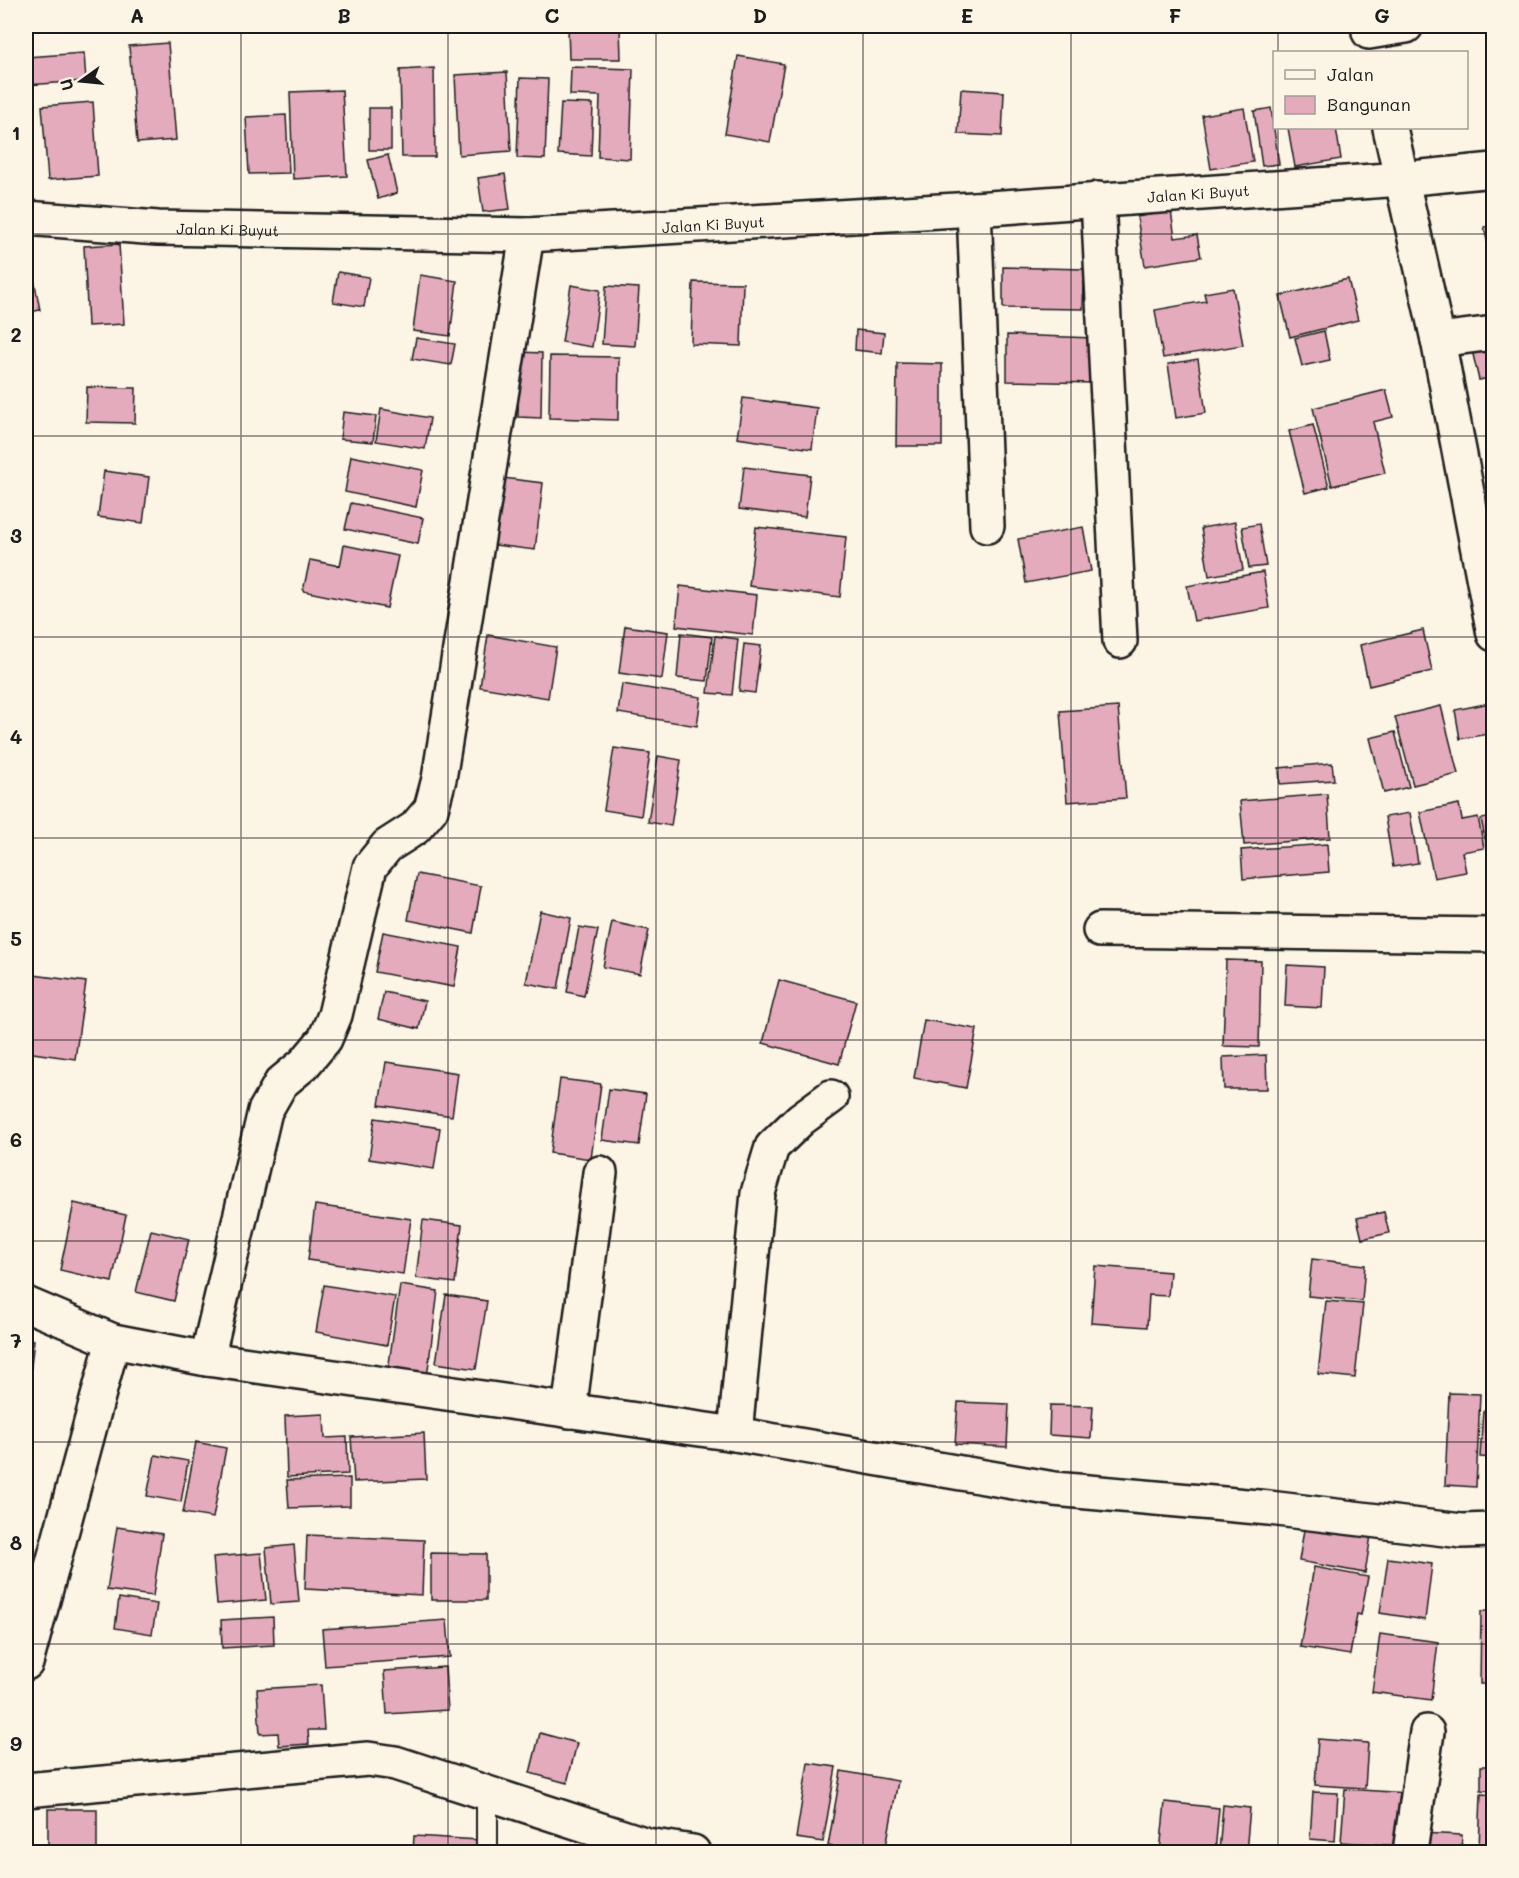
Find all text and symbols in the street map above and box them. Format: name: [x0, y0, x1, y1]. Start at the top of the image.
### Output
text: A: [130, 2, 144, 28]
text: B: [337, 2, 351, 28]
text: C: [545, 2, 560, 28]
text: D: [753, 2, 767, 28]
text: E: [961, 2, 973, 28]
text: F: [1169, 2, 1182, 28]
text: G: [1374, 2, 1390, 28]
north arrow: [51, 51, 111, 111]
legend: [1273, 51, 1468, 129]
text: Jalan: [1327, 62, 1374, 86]
text: U: [54, 77, 78, 93]
text: Bangunan: [1327, 92, 1411, 116]
text: 1: [12, 119, 20, 145]
street label: Jalan Ki Buyut: [1146, 180, 1250, 207]
street label: Jalan Ki Buyut: [661, 211, 765, 237]
street label: Jalan Ki Buyut: [176, 218, 279, 240]
text: 2: [10, 321, 22, 347]
text: 3: [10, 522, 22, 548]
text: 4: [10, 723, 23, 749]
text: 5: [10, 925, 22, 951]
text: 6: [10, 1126, 22, 1152]
text: 7: [10, 1327, 22, 1353]
text: 8: [10, 1529, 22, 1555]
text: 9: [10, 1730, 22, 1756]

